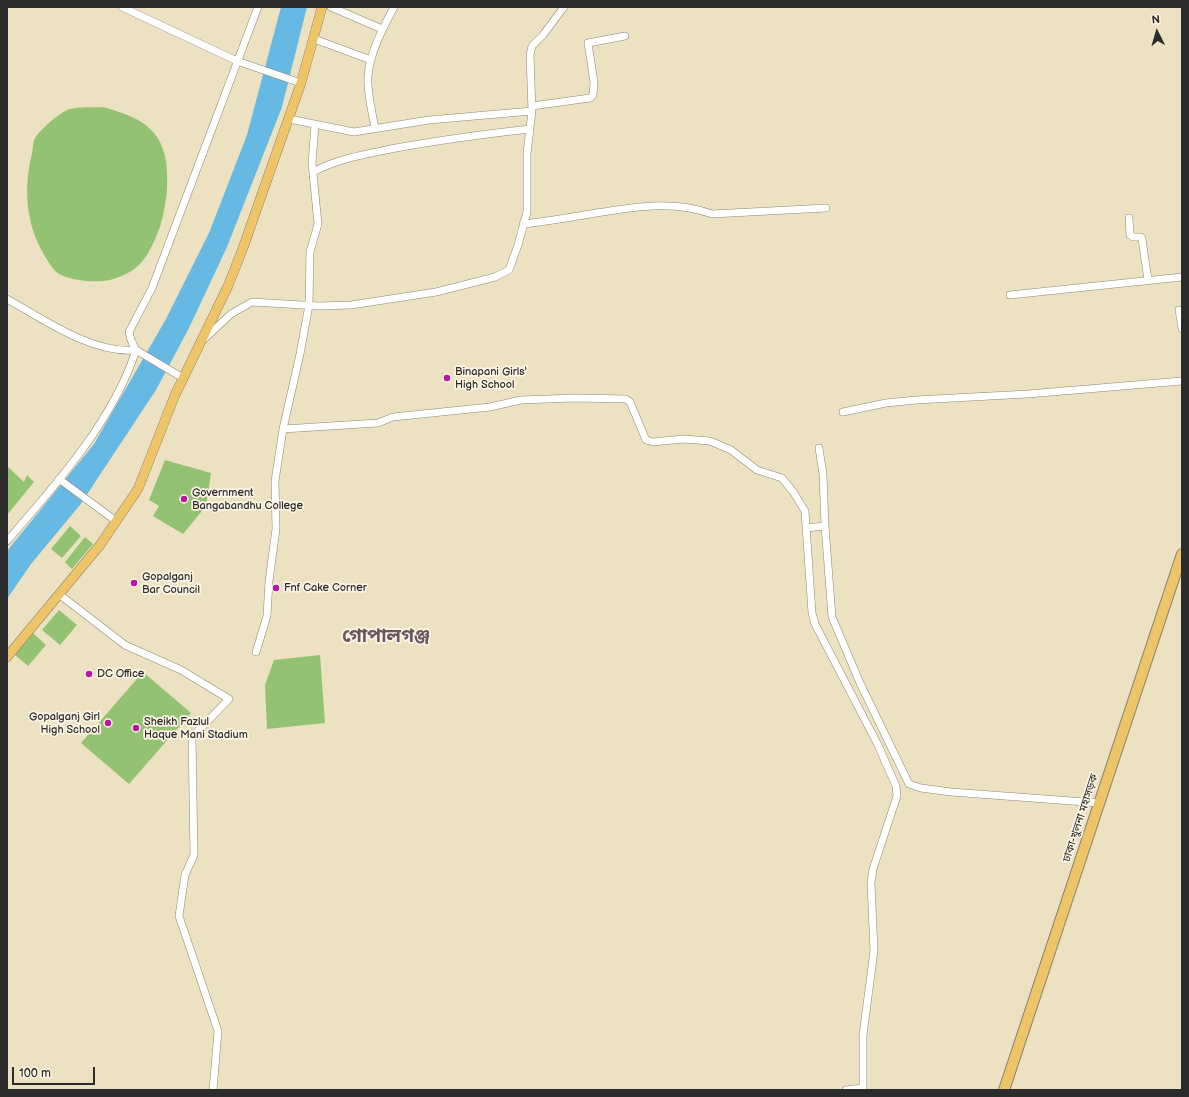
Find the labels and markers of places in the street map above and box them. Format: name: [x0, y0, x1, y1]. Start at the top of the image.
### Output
place label: Binapani Girls' High School: [455, 365, 527, 391]
marker: Binapani Girls' High School: [442, 373, 452, 383]
place label: Government Bangabandhu College: [192, 486, 303, 512]
marker: Government Bangabandhu College: [179, 494, 189, 504]
place label: Gopalganj Bar Council: [142, 570, 200, 596]
marker: Gopalganj Bar Council: [129, 578, 139, 588]
place label: Fnf Cake Corner: [284, 581, 367, 595]
marker: Fnf Cake Corner: [271, 583, 281, 593]
place label: DC Office: [97, 667, 144, 681]
marker: DC Office: [84, 669, 94, 679]
place label: Gopalganj Girl High School: [29, 710, 100, 736]
place label: Sheikh Fazlul Haque Mani Stadium: [144, 715, 248, 741]
marker: Gopalganj Girl High School: [103, 718, 113, 728]
marker: Sheikh Fazlul Haque Mani Stadium: [131, 723, 141, 733]

